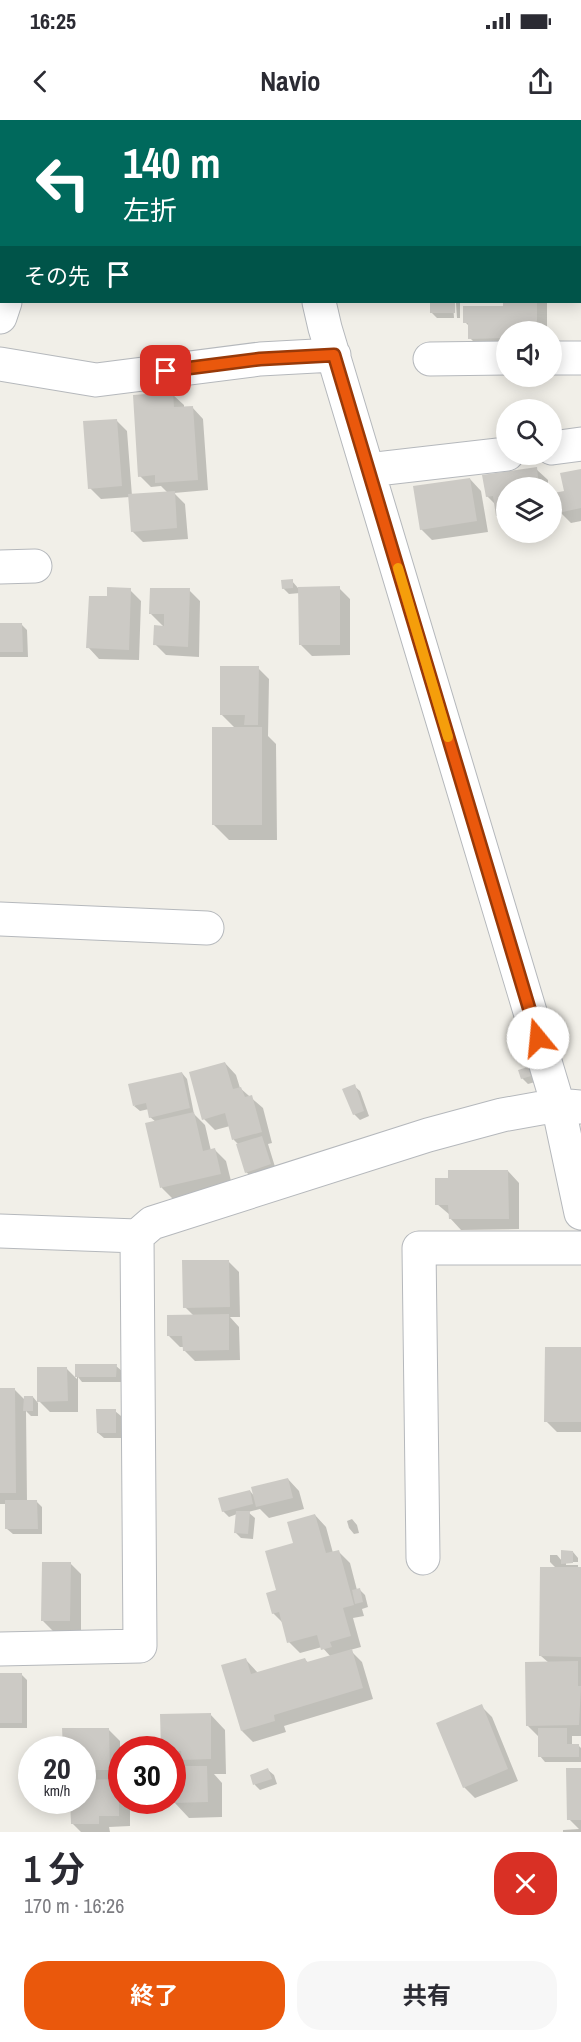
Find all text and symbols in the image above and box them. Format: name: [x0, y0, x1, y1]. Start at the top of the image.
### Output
text: 16:25: [30, 6, 76, 36]
text: Navio: [260, 63, 321, 99]
icon: back: [24, 65, 57, 98]
icon: share: [524, 65, 557, 98]
text: 140 m: [123, 135, 221, 191]
icon: left: [24, 144, 102, 222]
text: 左折: [123, 192, 177, 228]
icon: arrive: [102, 258, 135, 291]
text: その先: [24, 261, 90, 291]
map controls: [496, 321, 562, 543]
button: sound: [496, 321, 562, 387]
pin: [140, 345, 191, 396]
icon: arrive: [149, 354, 182, 387]
button: search: [496, 399, 562, 465]
button: layers: [496, 477, 562, 543]
position arrow: [506, 1006, 570, 1070]
speed limit sign: 30: [108, 1736, 186, 1814]
text: 20: [43, 1748, 71, 1788]
text: km/h: [44, 1780, 70, 1801]
text: 1 分: [24, 1845, 85, 1893]
button: close: [494, 1852, 557, 1915]
text: 170 m · 16:26: [24, 1892, 124, 1919]
button: 終了: [24, 1961, 285, 2030]
button: 共有: [297, 1961, 557, 2030]

